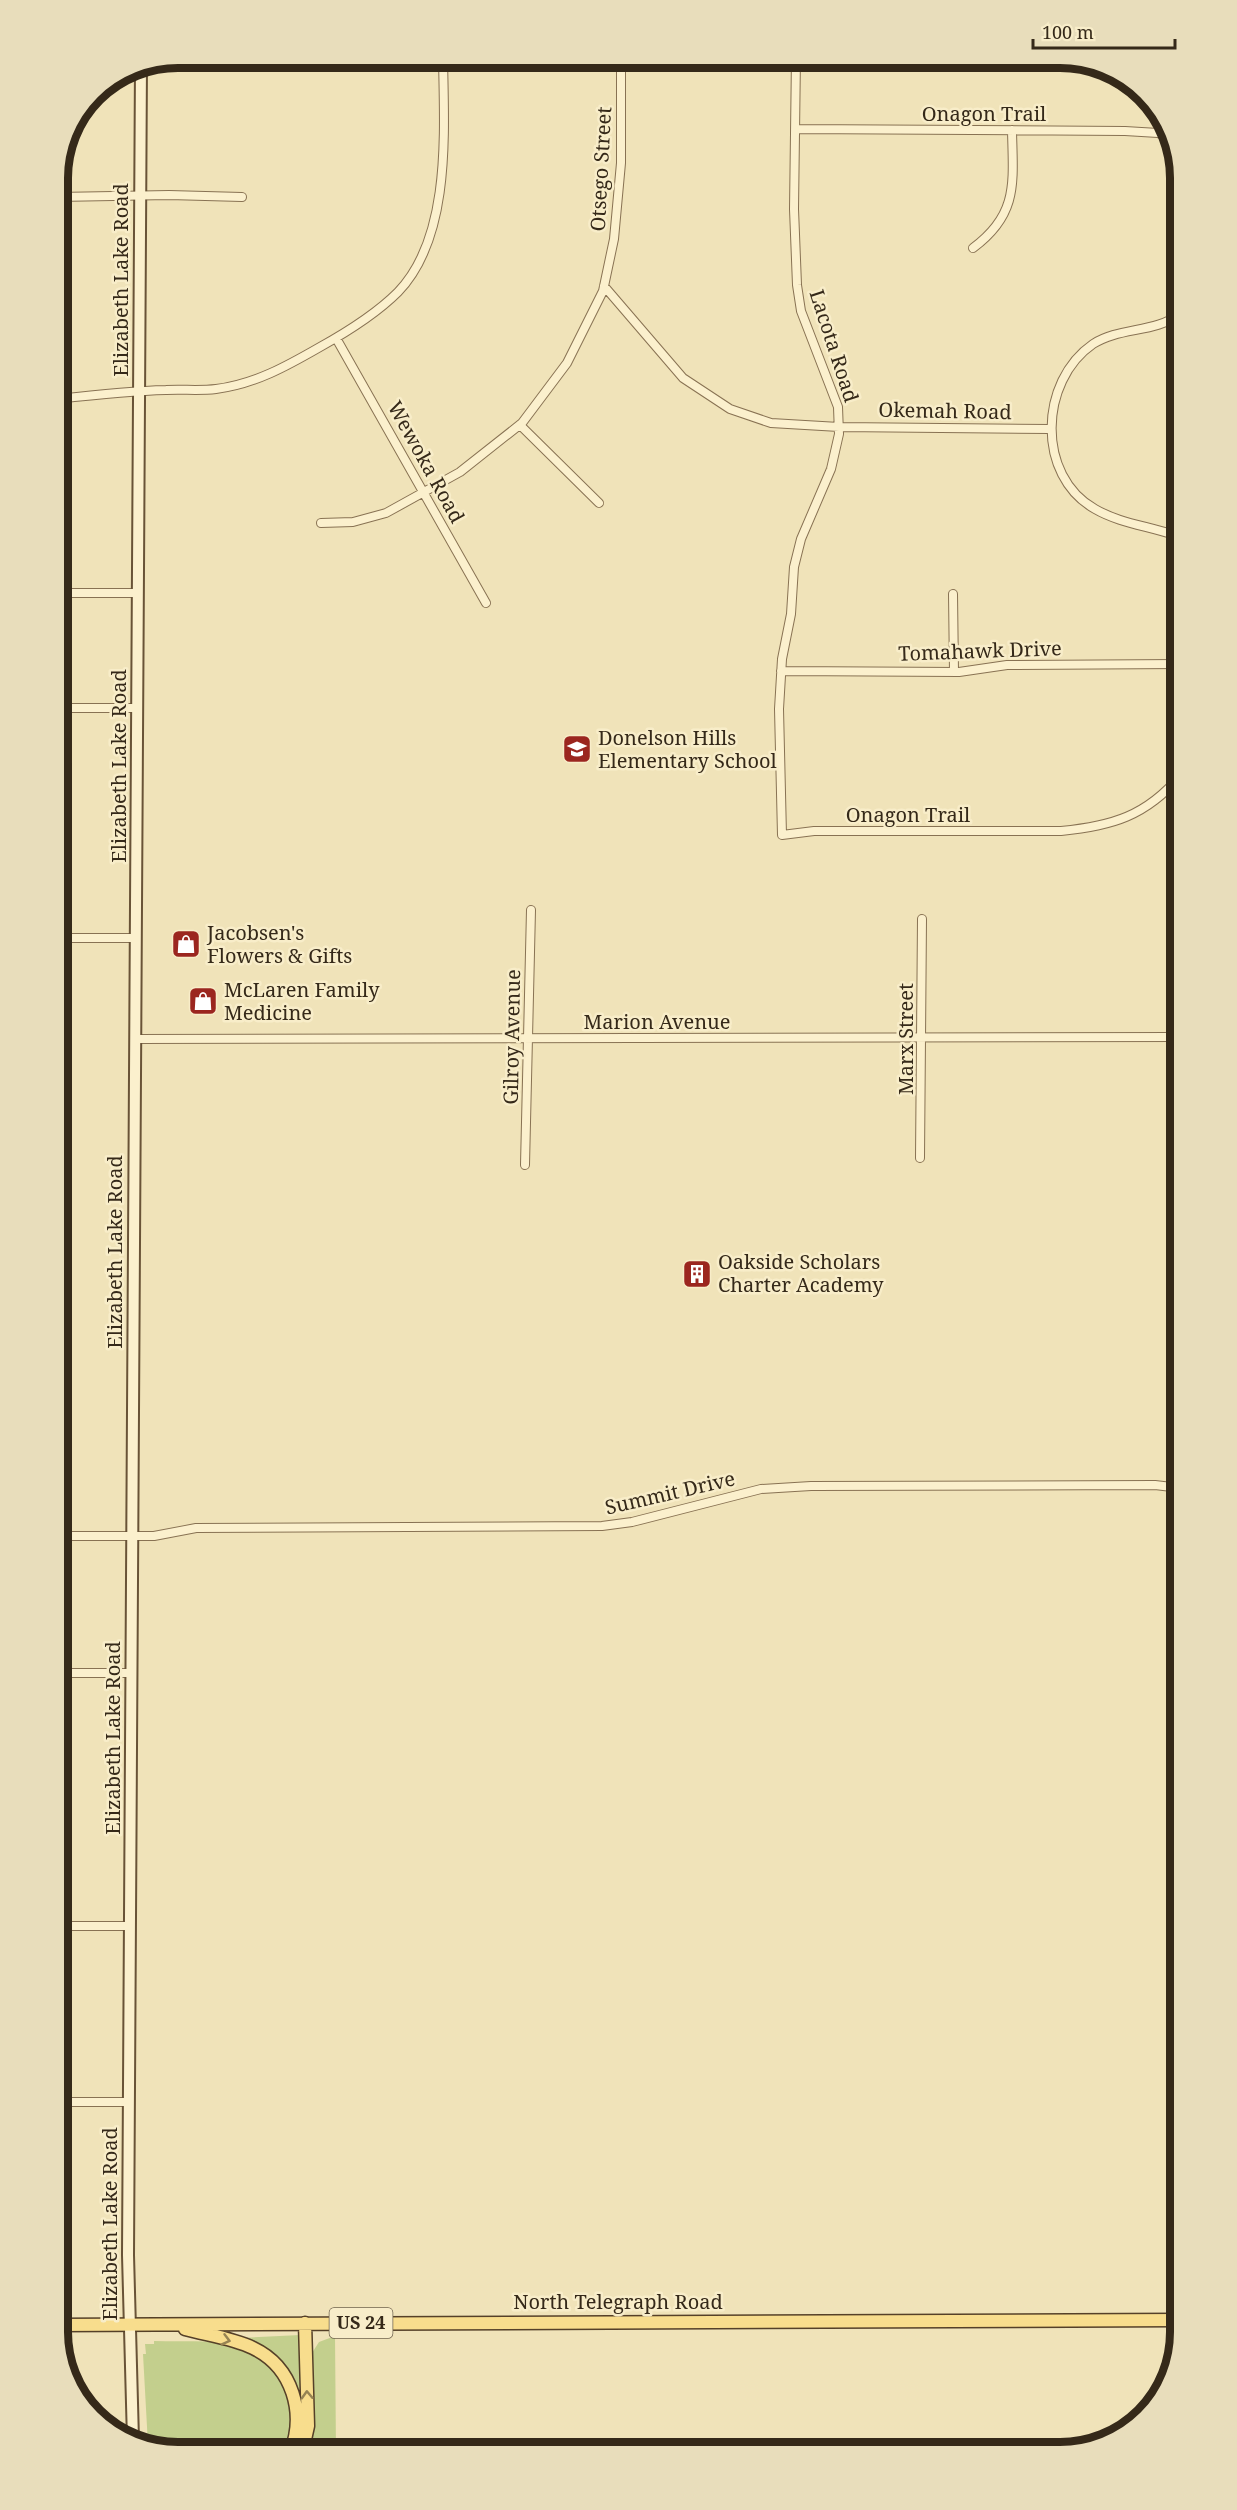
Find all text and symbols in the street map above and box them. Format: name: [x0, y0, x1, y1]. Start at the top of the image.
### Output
scale bar: [1033, 12, 1176, 50]
text: 100 m: [1042, 20, 1094, 44]
street label: Onagon Trail: [922, 100, 1046, 127]
street label: Otsego Street: [584, 106, 617, 232]
street label: Elizabeth Lake Road: [107, 183, 134, 377]
street label: Lacota Road: [804, 286, 865, 406]
street label: Wewoka Road: [382, 396, 471, 528]
street label: Okemah Road: [878, 396, 1012, 425]
street label: Tomahawk Drive: [898, 634, 1062, 667]
street label: Elizabeth Lake Road: [105, 669, 132, 863]
place label: Donelson Hills Elementary School: [598, 724, 777, 774]
school or university icon: Donelson Hills Elementary School: [561, 733, 593, 765]
street label: Onagon Trail: [846, 801, 970, 828]
place label: Jacobsen's Flowers & Gifts: [206, 919, 352, 969]
shop icon: Jacobsen's Flowers & Gifts: [170, 928, 202, 960]
street label: Gilroy Avenue: [497, 969, 526, 1105]
place label: McLaren Family Medicine: [224, 976, 380, 1026]
street label: Marx Street: [892, 983, 919, 1095]
shop icon: McLaren Family Medicine: [187, 985, 219, 1017]
street label: Marion Avenue: [584, 1008, 730, 1035]
street label: Elizabeth Lake Road: [101, 1155, 128, 1349]
place label: Oakside Scholars Charter Academy: [718, 1248, 884, 1298]
building icon: Oakside Scholars Charter Academy: [681, 1258, 713, 1290]
street label: Summit Drive: [602, 1464, 738, 1521]
street label: Elizabeth Lake Road: [99, 1641, 126, 1835]
street label: Elizabeth Lake Road: [96, 2127, 123, 2321]
street label: North Telegraph Road: [513, 2288, 723, 2315]
road number: US 24: [330, 2308, 392, 2338]
one-way arrow: [220, 2333, 231, 2345]
one-way arrow: [301, 2391, 314, 2400]

